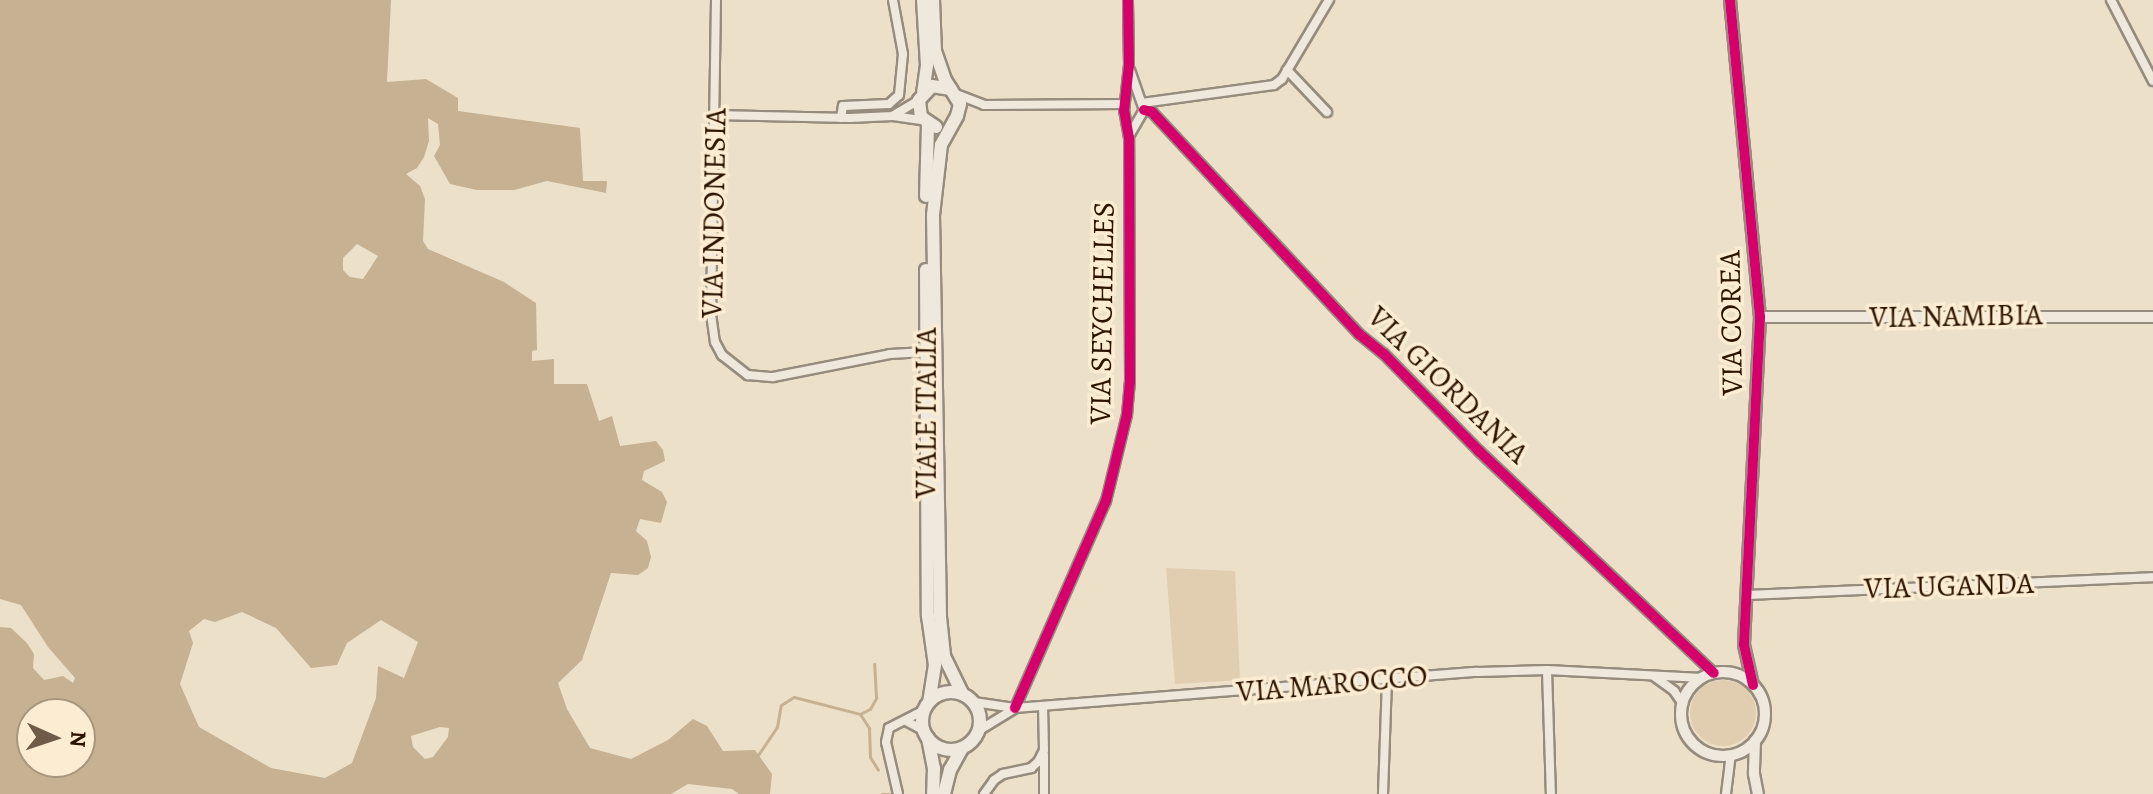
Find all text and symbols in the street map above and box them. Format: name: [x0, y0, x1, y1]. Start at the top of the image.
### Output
street label: VIA INDONESIA: [694, 108, 734, 318]
street label: VIA SEYCHELLES: [1082, 201, 1122, 425]
street label: VIA COREA: [1712, 250, 1750, 396]
street label: VIA NAMIBIA: [1869, 296, 2043, 336]
street label: VIA GIORDANIA: [1360, 299, 1536, 471]
street label: VIALE ITALIA: [908, 328, 944, 498]
street label: VIA UGANDA: [1863, 565, 2035, 607]
street label: VIA MAROCCO: [1235, 658, 1429, 710]
north arrow: [16, 698, 96, 778]
text: N: [63, 730, 93, 748]

